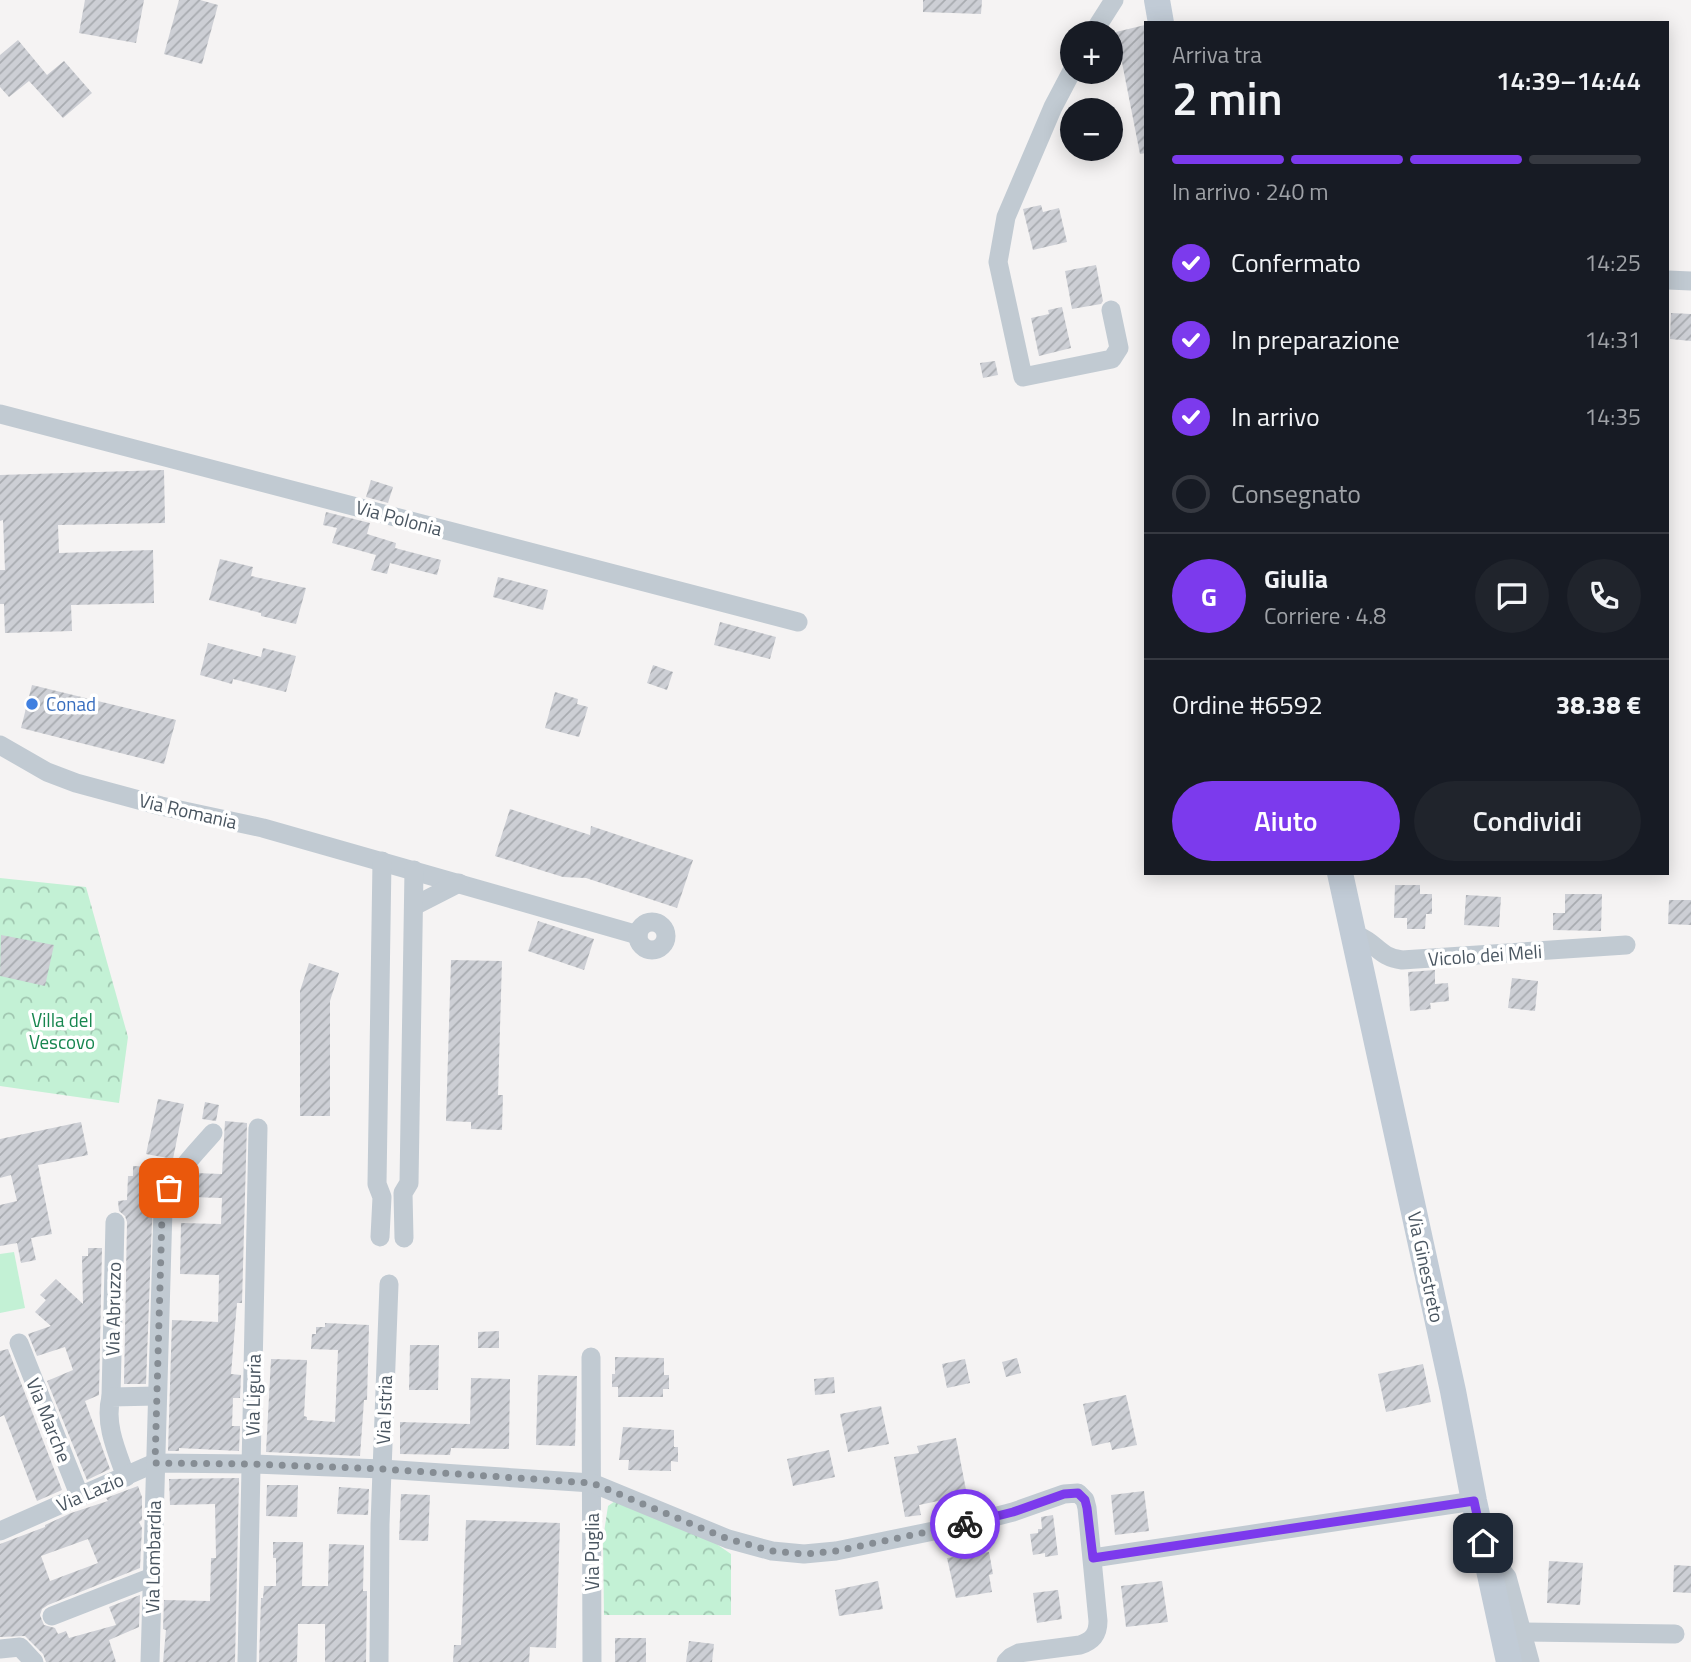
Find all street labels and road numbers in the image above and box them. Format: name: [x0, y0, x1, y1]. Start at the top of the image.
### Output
street label: Via Polonia: [353, 492, 446, 543]
street label: Via Romania: [136, 785, 240, 836]
street label: Vicolo dei Meli: [1427, 936, 1543, 973]
street label: Via Ginestreto: [1401, 1209, 1452, 1325]
street label: Via Abruzzo: [97, 1262, 128, 1356]
street label: Via Liguria: [237, 1353, 268, 1436]
street label: Via Marche: [19, 1373, 80, 1466]
street label: Via Istria: [368, 1374, 399, 1445]
street label: Via Lazio: [52, 1464, 128, 1519]
street label: Via Lombardia: [137, 1500, 168, 1614]
street label: Via Puglia: [577, 1512, 606, 1591]

